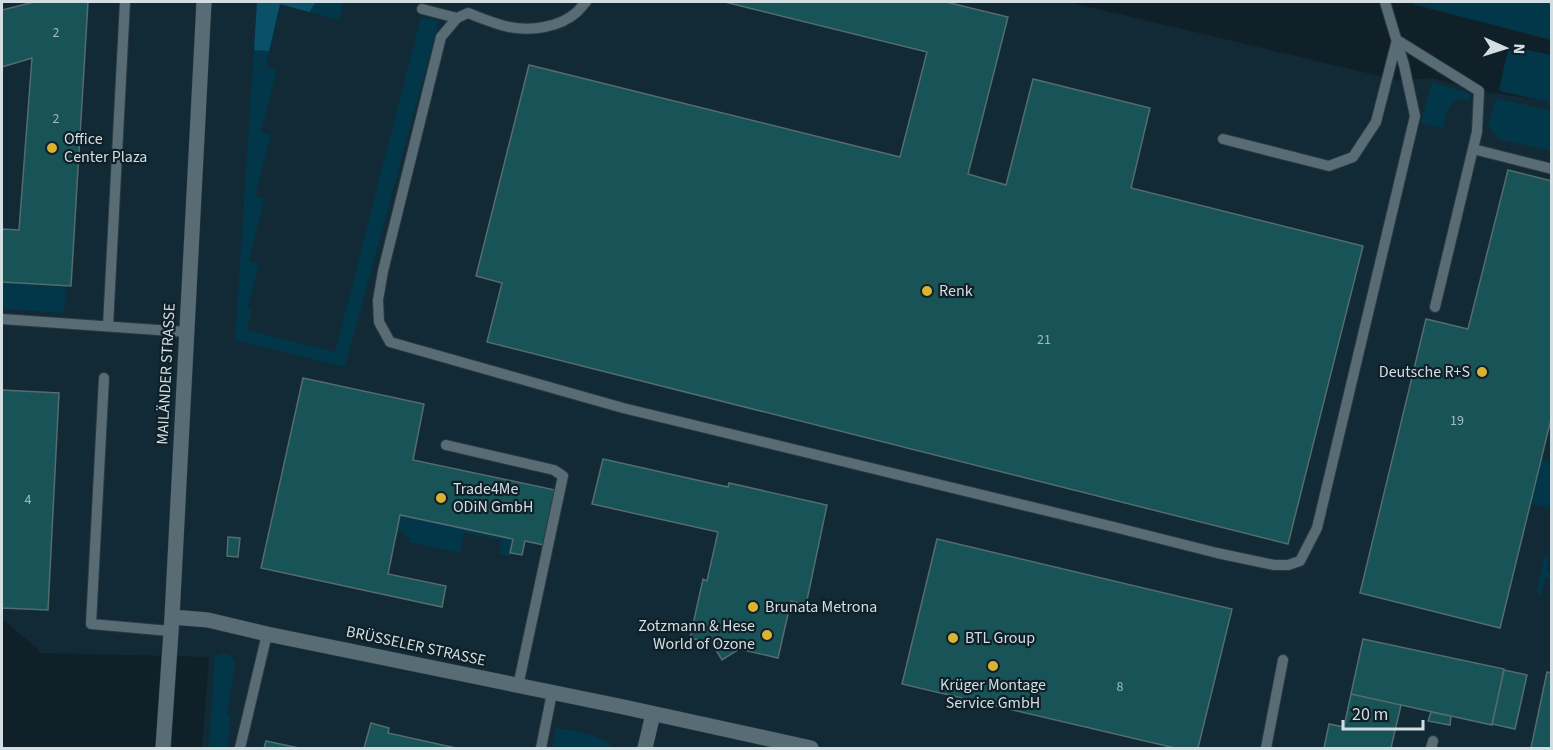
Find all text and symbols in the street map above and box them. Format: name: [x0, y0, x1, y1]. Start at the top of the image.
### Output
north arrow: [1475, 18, 1535, 78]
house number: 2: [53, 23, 60, 43]
text: N: [1508, 43, 1530, 55]
house number: 2: [53, 109, 60, 129]
place label: Office Center Plaza: [64, 128, 147, 168]
marker: Office Center Plaza: [45, 141, 59, 155]
place label: Renk: [939, 280, 973, 302]
marker: Renk: [920, 284, 934, 298]
street label: MAILÄNDER STRASSE: [151, 303, 181, 445]
house number: 21: [1037, 330, 1051, 350]
place label: Deutsche R+S: [1379, 361, 1470, 383]
marker: Deutsche R+S: [1475, 365, 1489, 379]
house number: 19: [1450, 411, 1464, 431]
place label: Trade4Me ODiN GmbH: [453, 478, 533, 518]
house number: 4: [25, 490, 32, 510]
marker: Trade4Me ODiN GmbH: [434, 491, 448, 505]
place label: Brunata Metrona: [765, 596, 877, 618]
marker: Brunata Metrona: [746, 600, 760, 614]
place label: Zotzmann & Hese World of Ozone: [638, 615, 755, 655]
street label: BRÜSSELER STRASSE: [344, 620, 488, 672]
place label: BTL Group: [965, 627, 1035, 649]
marker: Zotzmann & Hese World of Ozone: [760, 628, 774, 642]
marker: BTL Group: [946, 631, 960, 645]
marker: Krüger Montage Service GmbH: [986, 659, 1000, 673]
place label: Krüger Montage Service GmbH: [940, 674, 1046, 714]
house number: 8: [1117, 677, 1124, 697]
scale bar: [1343, 693, 1422, 731]
text: 20 m: [1352, 702, 1388, 727]

